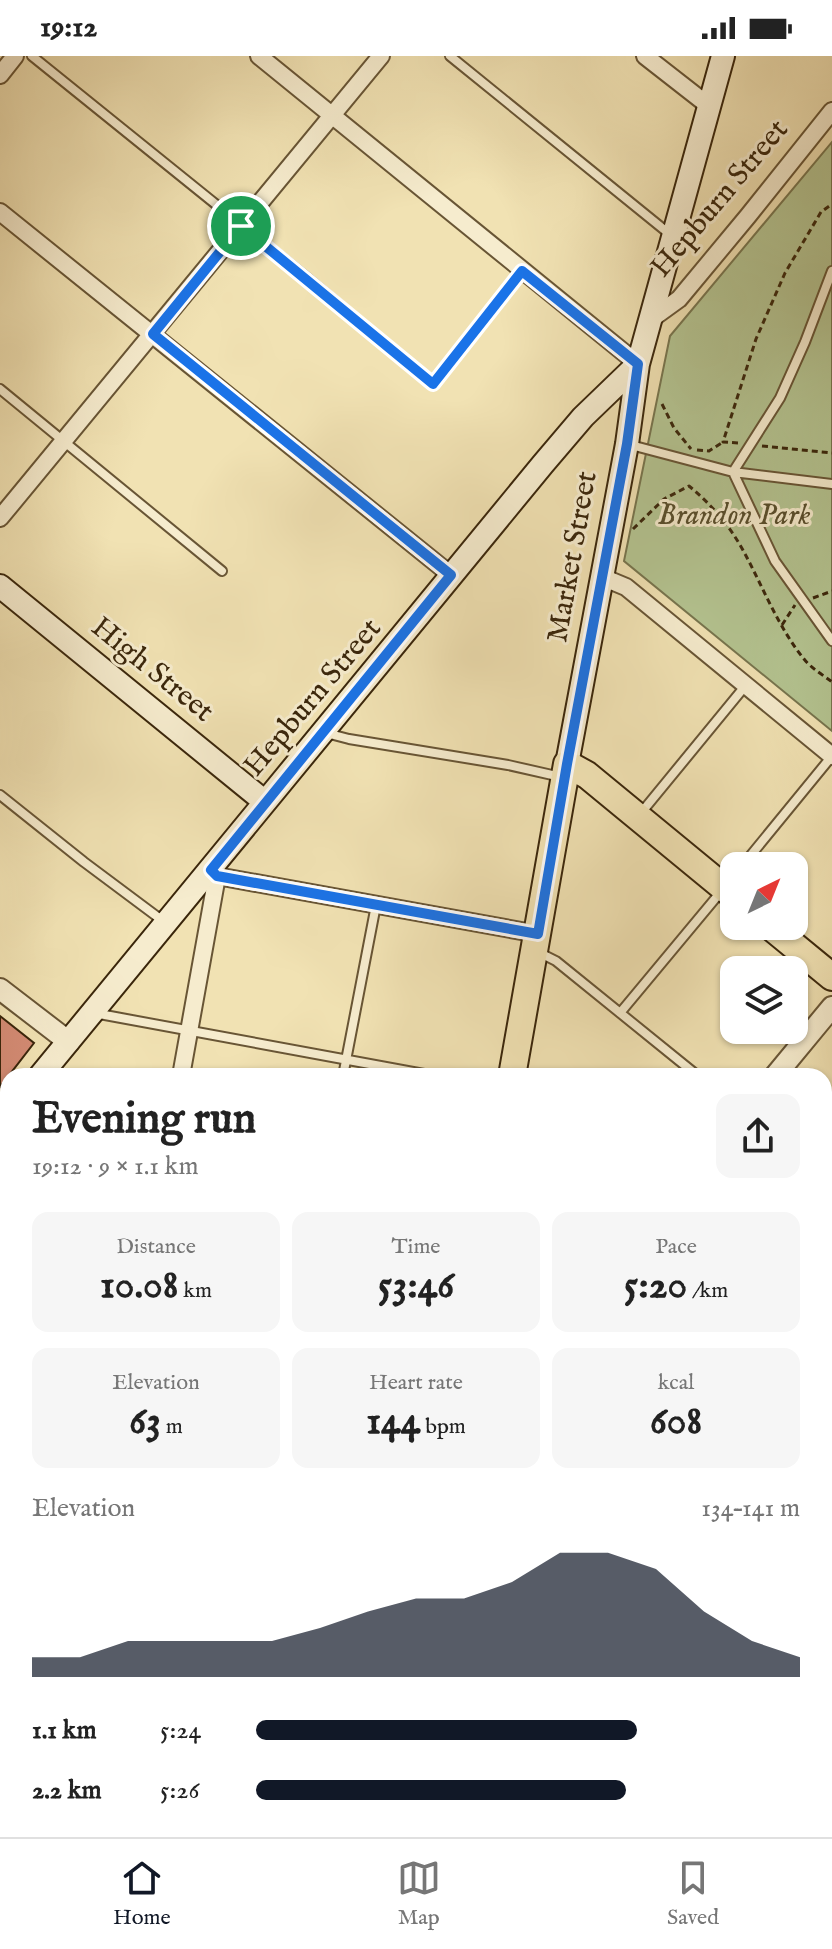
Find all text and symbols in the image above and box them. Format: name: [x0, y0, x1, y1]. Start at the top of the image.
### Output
text: 19:12: [40, 9, 97, 47]
street label: Hepburn Street: [643, 112, 797, 286]
pin: [207, 192, 275, 260]
icon: arrive: [219, 204, 263, 248]
street label: Market Street: [539, 468, 607, 646]
park label: Brandon Park: [657, 497, 811, 535]
street label: High Street: [83, 609, 221, 731]
street label: Hepburn Street: [236, 611, 390, 785]
north arrow: [720, 852, 808, 940]
map controls: [720, 852, 808, 1044]
button: layers: [720, 956, 808, 1044]
text: Evening run: [32, 1092, 256, 1148]
button: share: [716, 1094, 800, 1178]
text: 19:12 · 9 × 1.1 km: [32, 1150, 199, 1183]
text: Distance: [116, 1233, 196, 1261]
text: Time: [392, 1233, 440, 1261]
text: Pace: [655, 1233, 697, 1261]
text: 10.08: [100, 1261, 178, 1312]
text: 53:46: [378, 1261, 454, 1312]
text: 5:20: [624, 1261, 687, 1312]
text: km: [178, 1277, 212, 1305]
text: /km: [687, 1277, 728, 1305]
text: Elevation: [112, 1369, 200, 1397]
text: Heart rate: [369, 1369, 463, 1397]
text: kcal: [658, 1369, 694, 1397]
text: 63: [129, 1397, 161, 1448]
text: 144: [366, 1397, 420, 1448]
text: 608: [650, 1397, 702, 1448]
text: m: [161, 1413, 183, 1441]
text: bpm: [420, 1413, 466, 1441]
text: Elevation: [32, 1492, 135, 1525]
text: 134–141 m: [701, 1492, 800, 1525]
text: 1.1 km: [32, 1714, 97, 1747]
text: 5:24: [160, 1714, 201, 1747]
text: 2.2 km: [32, 1774, 102, 1807]
text: 5:26: [160, 1774, 199, 1807]
tab: Home: [113, 1856, 171, 1932]
tab: Map: [397, 1856, 441, 1932]
tab: Saved: [667, 1856, 719, 1932]

